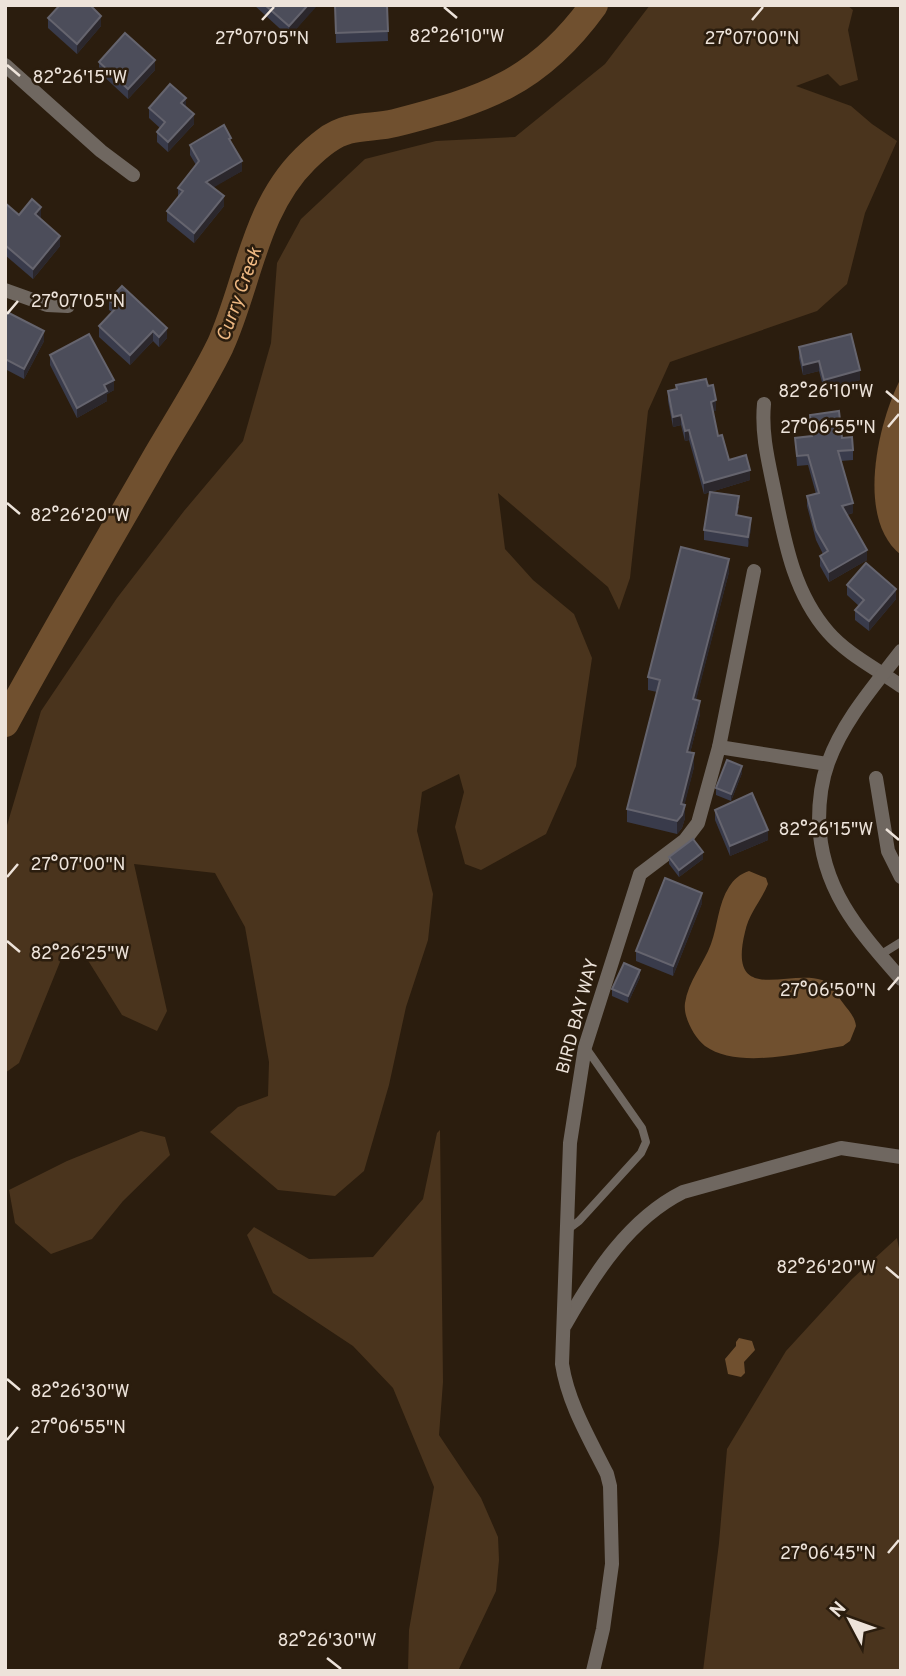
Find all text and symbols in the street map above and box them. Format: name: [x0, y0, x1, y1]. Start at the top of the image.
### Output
text: 82°26'10"W: [409, 26, 505, 49]
text: 27°07'05"N: [215, 28, 309, 51]
text: 27°07'00"N: [705, 28, 799, 51]
text: 82°26'15"W: [33, 67, 127, 90]
water label: Curry Creek: [212, 244, 268, 345]
text: 27°07'05"N: [31, 291, 125, 314]
text: 82°26'10"W: [778, 381, 874, 404]
text: 27°06'55"N: [780, 417, 876, 440]
text: 82°26'20"W: [30, 505, 130, 528]
text: 82°26'15"W: [779, 819, 873, 842]
text: 27°07'00"N: [31, 854, 125, 877]
text: 82°26'25"W: [30, 943, 130, 966]
street label: BIRD BAY WAY: [552, 956, 605, 1076]
text: 27°06'50"N: [780, 980, 876, 1003]
text: 82°26'20"W: [776, 1257, 876, 1280]
text: 82°26'30"W: [30, 1381, 130, 1404]
text: 27°06'55"N: [30, 1417, 126, 1440]
text: 27°06'45"N: [780, 1543, 876, 1566]
north arrow: [815, 1585, 885, 1655]
text: N: [825, 1597, 852, 1623]
text: 82°26'30"W: [277, 1630, 377, 1653]

